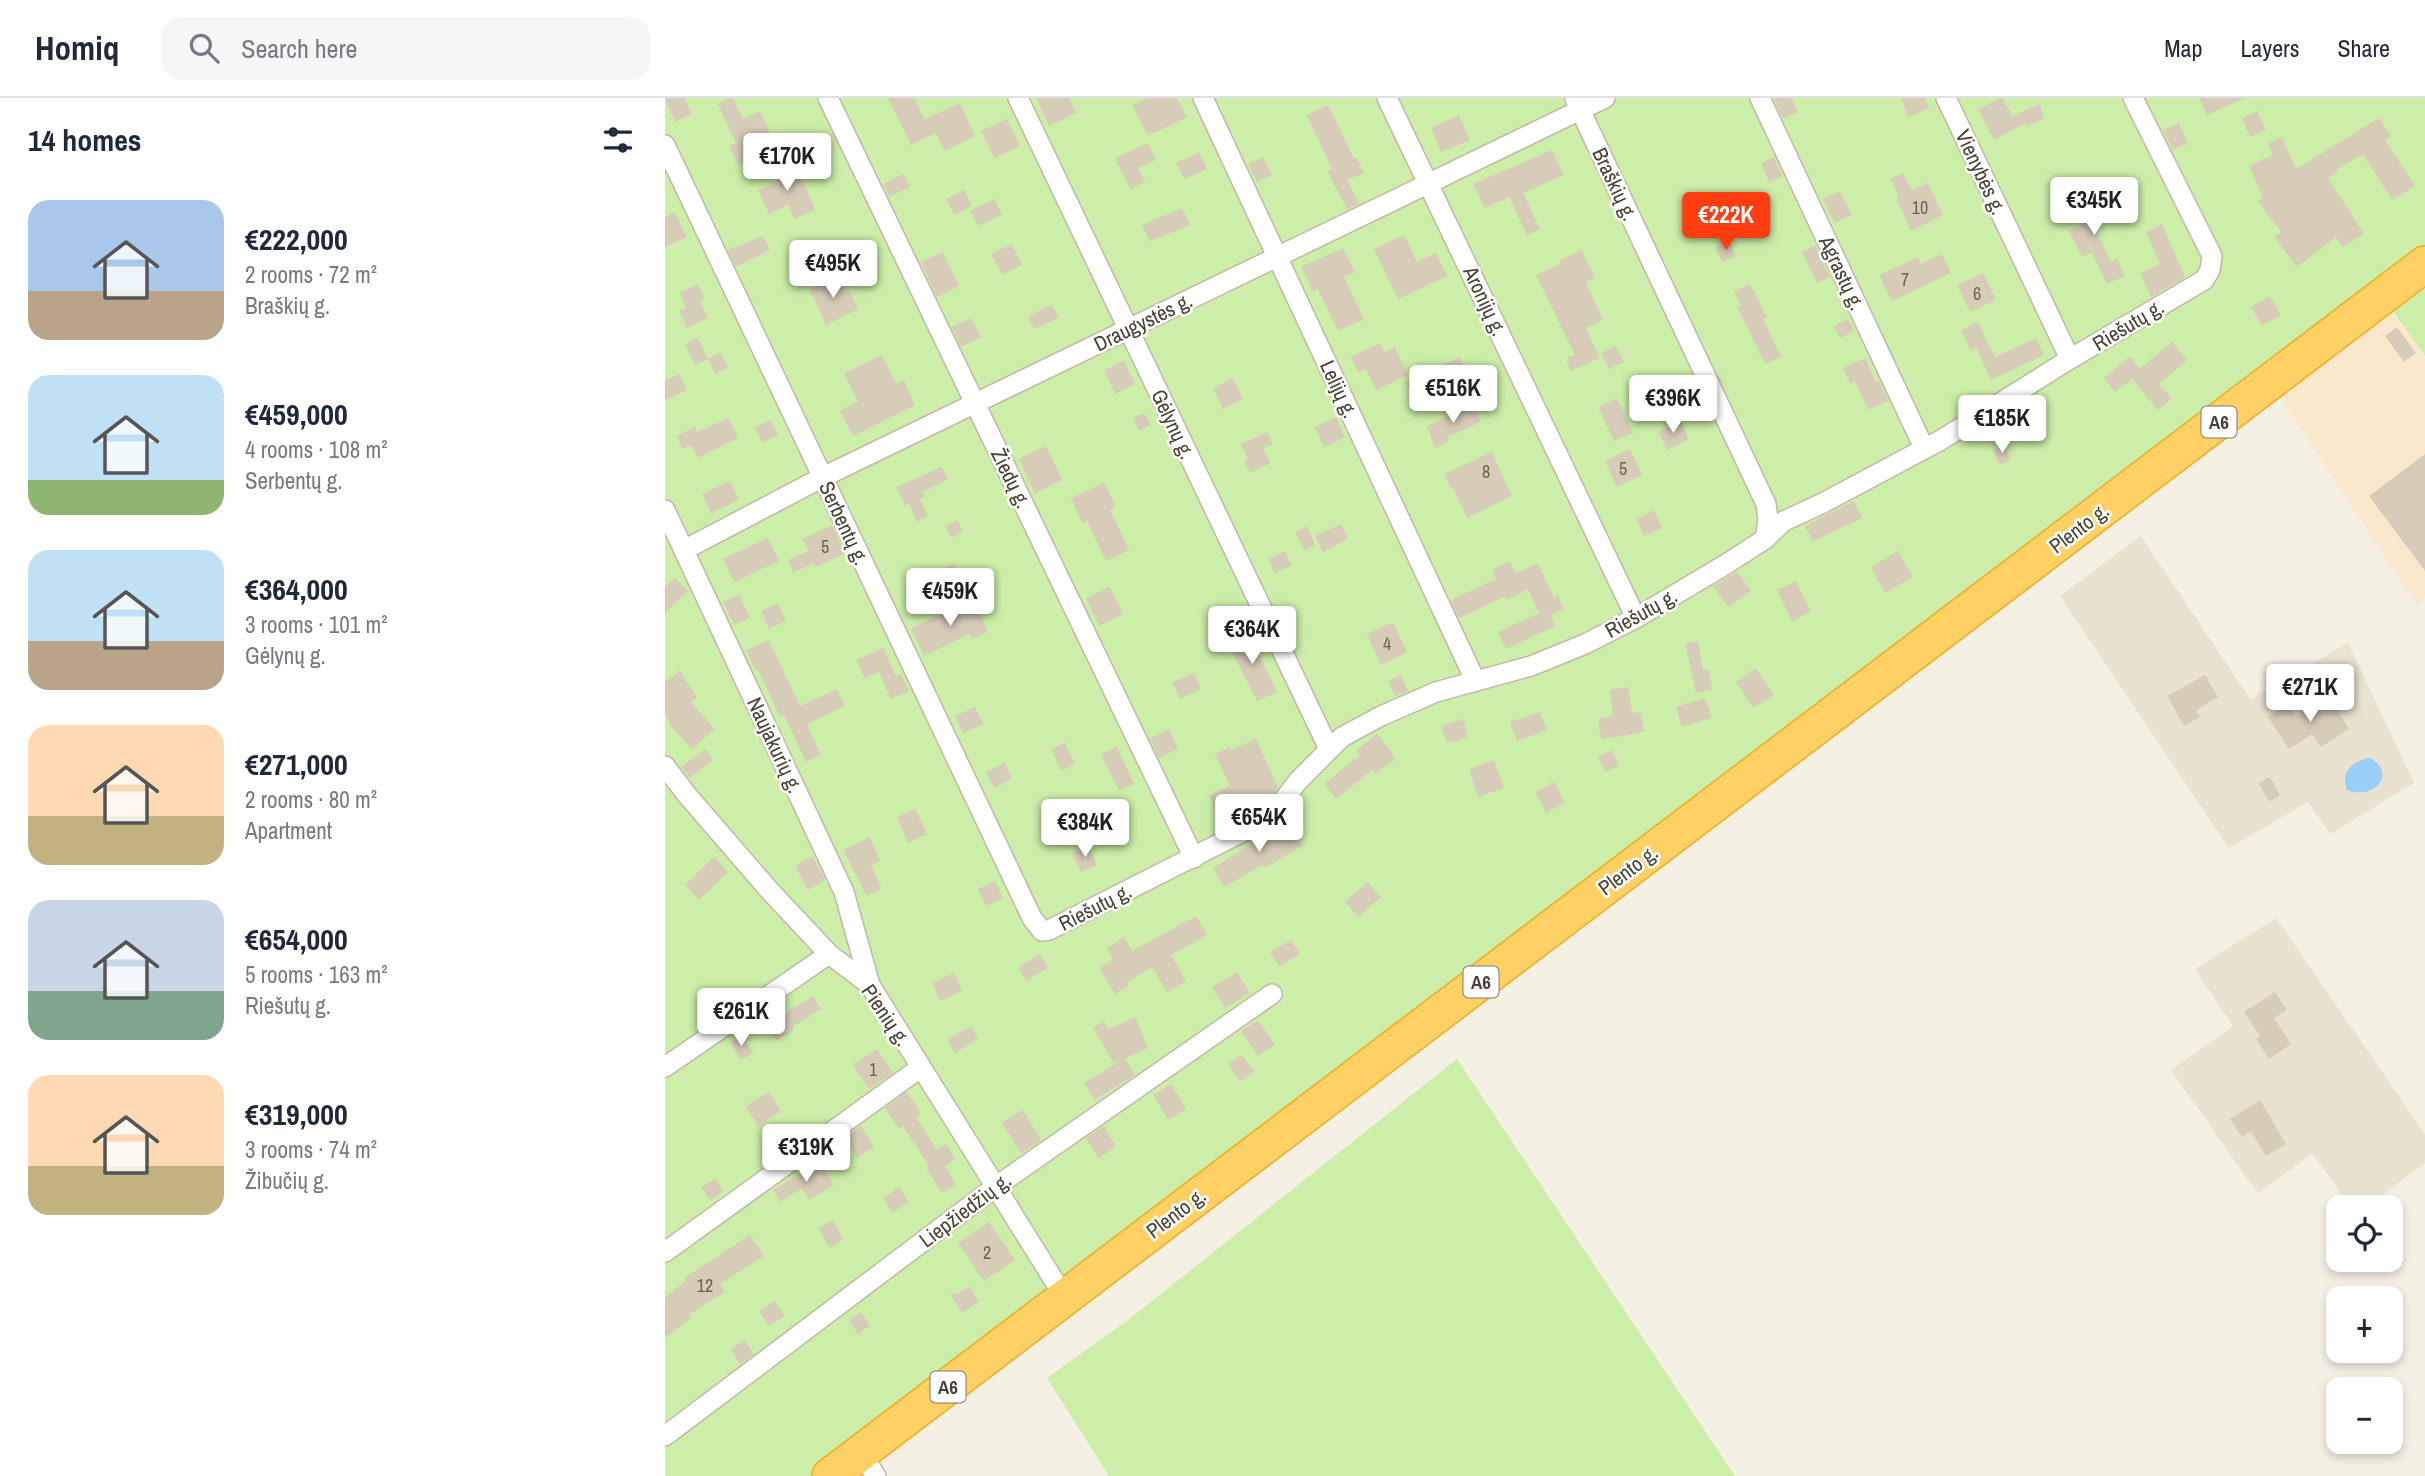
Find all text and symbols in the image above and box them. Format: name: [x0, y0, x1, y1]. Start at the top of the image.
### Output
search box: [161, 17, 651, 80]
text: Homiq: [35, 26, 119, 70]
icon: search: [185, 29, 223, 67]
text: Search here: [241, 31, 357, 66]
text: Map: [2164, 32, 2202, 64]
text: Layers: [2240, 32, 2299, 64]
text: Share: [2337, 32, 2390, 64]
text: 14 homes: [28, 120, 142, 160]
icon: filters: [599, 121, 637, 159]
street label: Vienybės g.: [1949, 125, 2013, 219]
pin: €170K: [738, 134, 836, 193]
text: €170K: [759, 140, 815, 171]
street label: Braškių g.: [1585, 143, 1645, 225]
pin: €345K: [2045, 178, 2143, 237]
text: €345K: [2066, 184, 2122, 215]
pin: €222K: [1677, 192, 1775, 252]
house number: 10: [1912, 195, 1928, 220]
text: €222K: [1698, 199, 1754, 230]
text: €222,000: [245, 219, 348, 259]
icon: home: [84, 228, 168, 312]
street label: Agrastų g.: [1812, 230, 1872, 315]
pin: €495K: [784, 240, 882, 300]
text: €495K: [805, 247, 861, 278]
text: 2 rooms · 72 m²: [245, 259, 377, 290]
street label: Aronijų g.: [1456, 261, 1514, 341]
house number: 7: [1901, 267, 1909, 292]
house number: 6: [1973, 281, 1981, 306]
street label: Draugystės g.: [1089, 286, 1197, 358]
text: Braškių g.: [245, 290, 330, 321]
street label: Riešutų g.: [2087, 292, 2169, 358]
street label: Lelijų g.: [1313, 356, 1365, 422]
pin: €516K: [1404, 366, 1502, 425]
text: €516K: [1425, 372, 1481, 403]
pin: €396K: [1624, 376, 1722, 435]
text: €396K: [1645, 382, 1701, 413]
street label: Gėlynų g.: [1144, 384, 1202, 464]
text: €459,000: [245, 394, 348, 434]
pin: €185K: [1953, 396, 2051, 455]
text: €185K: [1974, 402, 2030, 433]
icon: home: [84, 403, 168, 487]
road number: A6: [2201, 406, 2237, 438]
text: 4 rooms · 108 m²: [245, 434, 388, 465]
street label: Žiedų g.: [984, 443, 1038, 513]
house number: 5: [1619, 456, 1627, 481]
house number: 8: [1482, 459, 1490, 484]
text: Serbentų g.: [245, 465, 343, 496]
street label: Serbentų g.: [812, 477, 876, 569]
street label: Plento g.: [2043, 496, 2115, 560]
house number: 5: [821, 534, 829, 559]
pin: €459K: [901, 568, 999, 628]
text: €364,000: [245, 569, 348, 609]
text: €459K: [922, 575, 978, 606]
icon: home: [84, 578, 168, 662]
street label: Riešutų g.: [1600, 581, 1682, 645]
pin: €364K: [1203, 606, 1301, 666]
text: 3 rooms · 101 m²: [245, 609, 388, 640]
text: €364K: [1224, 613, 1280, 644]
house number: 4: [1383, 631, 1391, 656]
text: Gėlynų g.: [245, 640, 326, 671]
pin: €271K: [2261, 664, 2359, 724]
text: €271K: [2282, 671, 2338, 702]
street label: Naujakurių g.: [740, 692, 810, 798]
text: €271,000: [245, 744, 348, 784]
icon: home: [84, 753, 168, 837]
text: 2 rooms · 80 m²: [245, 784, 377, 815]
pin: €654K: [1210, 794, 1308, 854]
pin: €384K: [1036, 800, 1134, 859]
text: €654K: [1231, 801, 1287, 832]
text: €384K: [1057, 806, 1113, 837]
text: Apartment: [245, 815, 332, 846]
street label: Plento g.: [1592, 838, 1664, 902]
street label: Riešutų g.: [1053, 876, 1137, 938]
text: €654,000: [245, 919, 348, 959]
icon: home: [84, 928, 168, 1012]
text: 5 rooms · 163 m²: [245, 959, 388, 990]
road number: A6: [1463, 967, 1499, 998]
street label: Pienių g.: [855, 978, 917, 1052]
pin: €261K: [692, 988, 790, 1048]
text: Riešutų g.: [245, 990, 331, 1021]
text: €261K: [713, 995, 769, 1026]
house number: 1: [869, 1057, 878, 1082]
text: €319,000: [245, 1094, 348, 1134]
icon: home: [84, 1103, 168, 1187]
pin: €319K: [757, 1124, 855, 1184]
text: €319K: [778, 1131, 834, 1162]
text: 3 rooms · 74 m²: [245, 1134, 377, 1165]
text: Žibučių g.: [245, 1165, 329, 1196]
street label: Liepžiedžių g.: [913, 1166, 1017, 1254]
street label: Plento g.: [1140, 1181, 1212, 1245]
map controls: [2326, 1195, 2403, 1454]
button: locate: [2326, 1195, 2403, 1272]
house number: 2: [983, 1240, 991, 1265]
house number: 12: [697, 1273, 713, 1298]
button: +: [2326, 1286, 2403, 1363]
road number: A6: [931, 1372, 965, 1402]
button: −: [2326, 1377, 2403, 1454]

